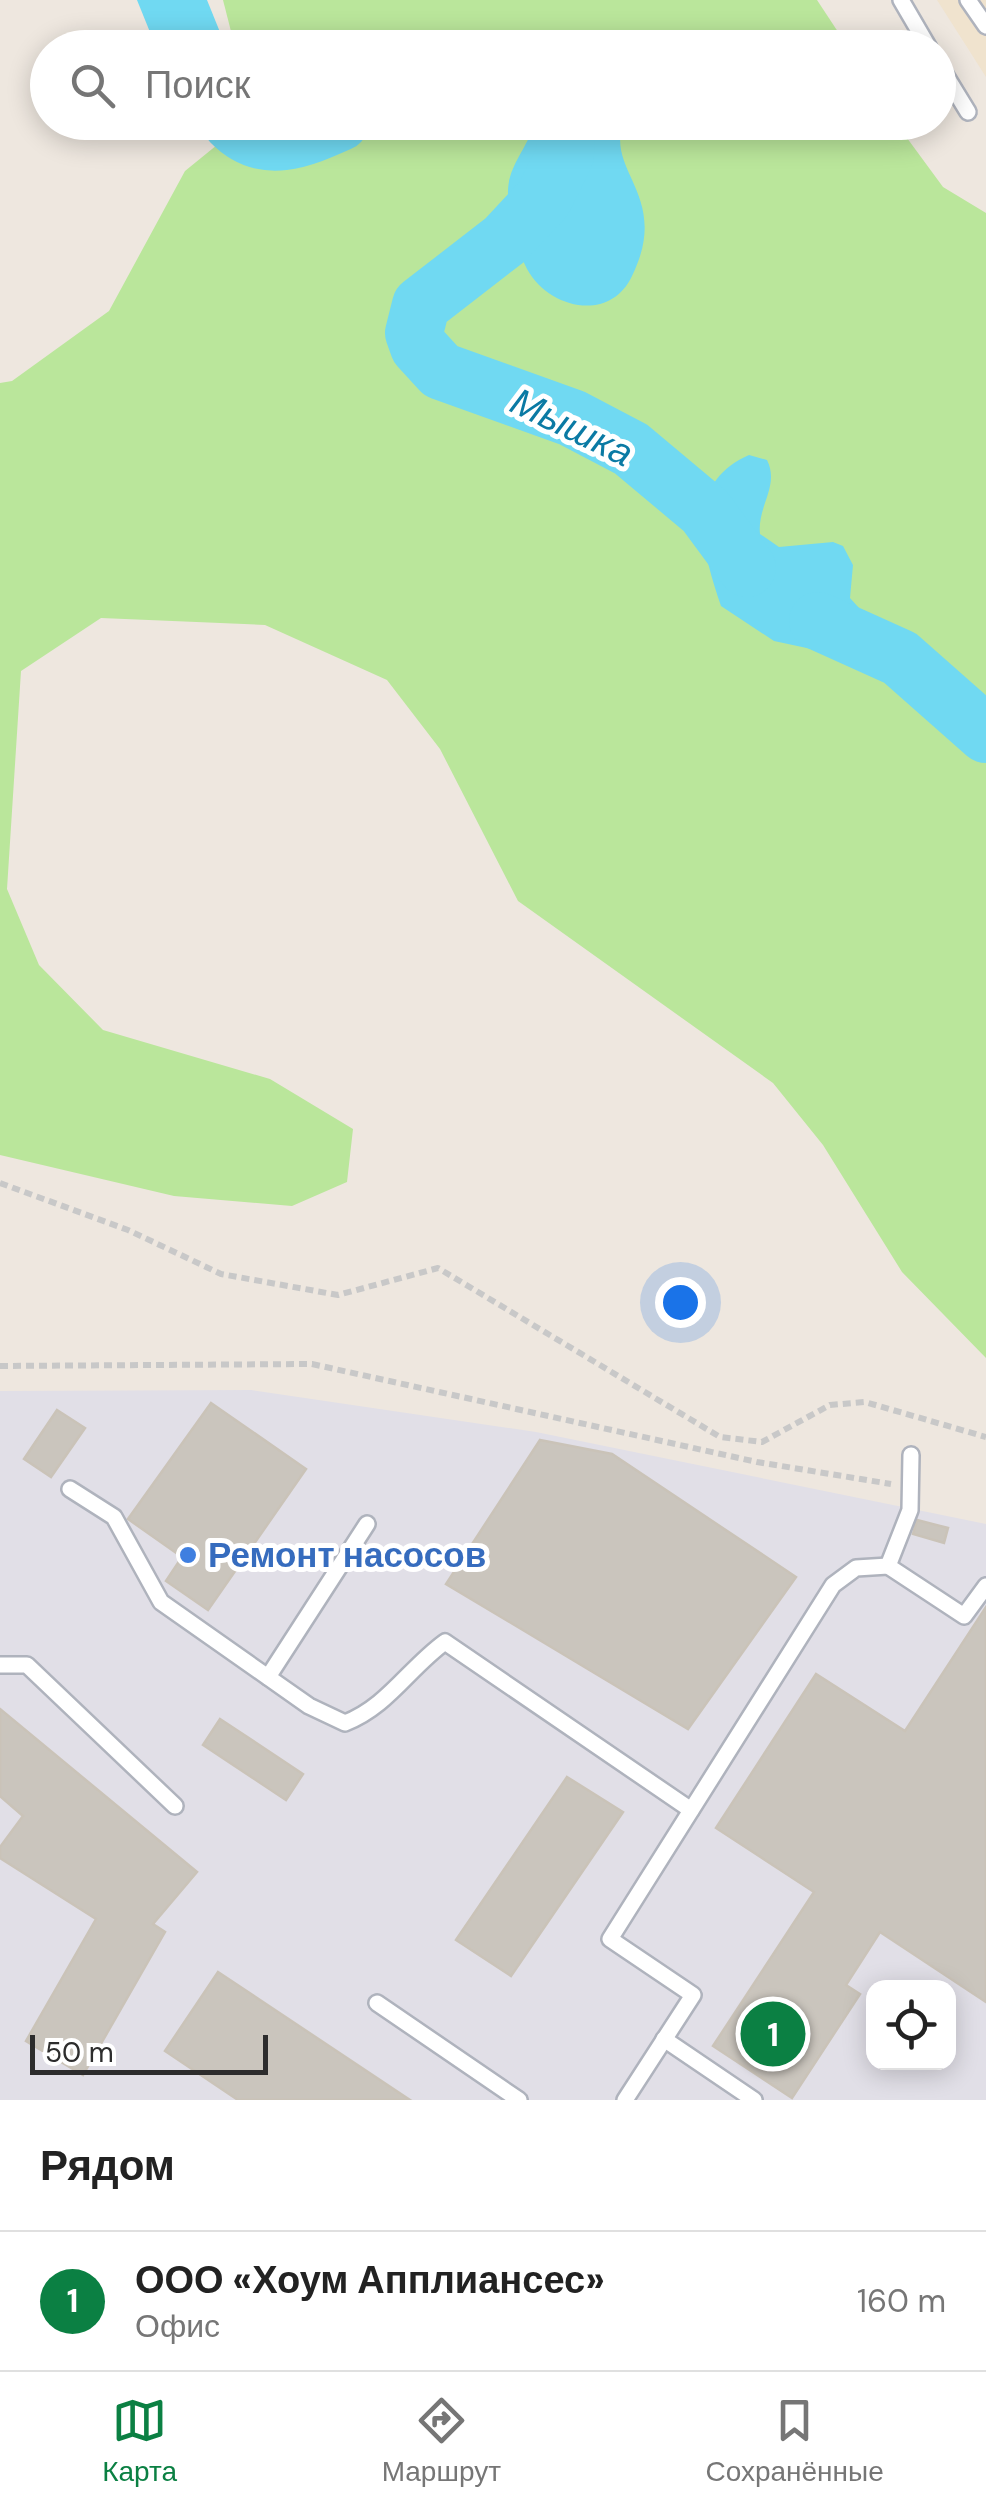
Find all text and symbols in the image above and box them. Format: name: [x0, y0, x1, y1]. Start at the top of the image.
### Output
search box: [30, 30, 956, 140]
icon: search: [65, 58, 120, 113]
text: Поиск: [145, 60, 250, 110]
water label: Мышка: [503, 376, 641, 478]
your location: [655, 1277, 706, 1328]
place label: Ремонт насосов: [208, 1532, 486, 1578]
marker: Ремонт насосов: [177, 1544, 199, 1566]
map controls: [866, 1980, 956, 2070]
button: locate: [866, 1980, 956, 2070]
pin: 1: [740, 1996, 806, 2072]
scale bar: [30, 2030, 268, 2074]
text: 50 m: [45, 2034, 114, 2071]
text: Рядом: [40, 2138, 175, 2193]
text: ООО «Хоум Апплиансес»: [135, 2255, 605, 2305]
text: 1: [67, 2280, 78, 2322]
text: 160 m: [857, 2280, 946, 2322]
text: Офис: [135, 2305, 220, 2347]
tab: Карта: [102, 2393, 177, 2490]
tab: Маршрут: [382, 2393, 501, 2490]
tab: Сохранённые: [705, 2393, 884, 2490]

